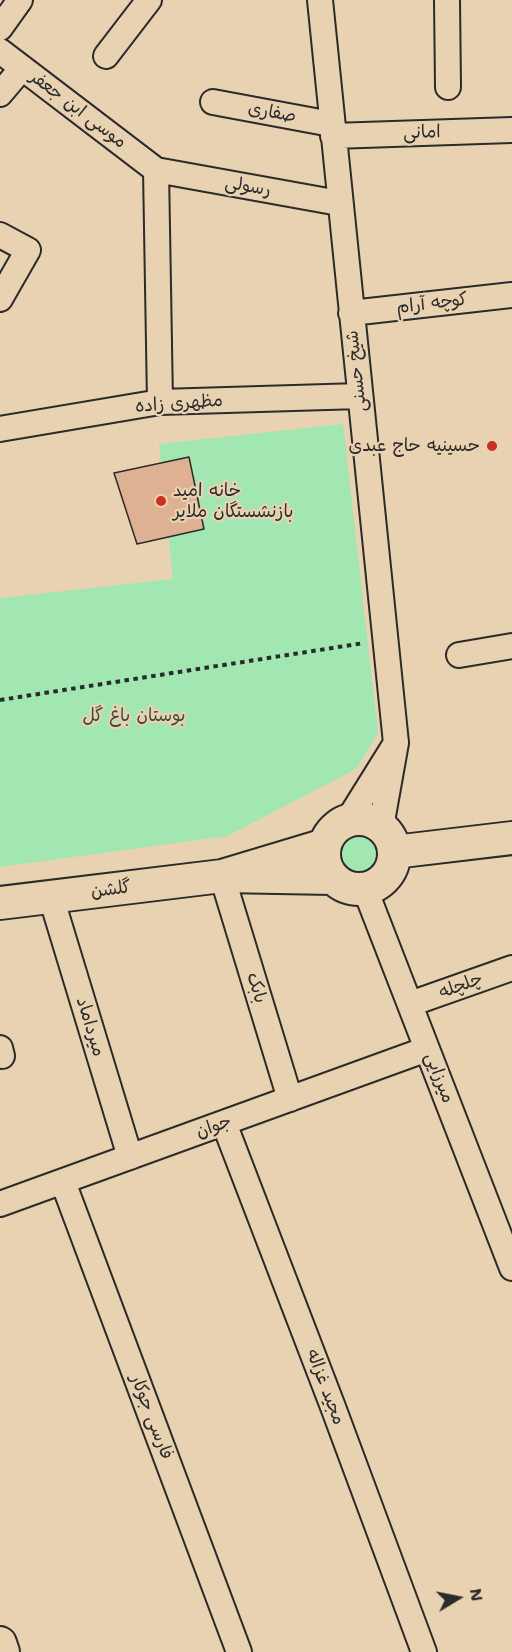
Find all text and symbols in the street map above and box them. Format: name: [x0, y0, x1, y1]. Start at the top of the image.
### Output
street label: موسی ابن جعفر: [25, 67, 131, 153]
street label: صفاری: [246, 98, 298, 128]
street label: امانی: [403, 122, 441, 144]
street label: رسولی: [223, 172, 273, 202]
street label: کوچه آرام: [395, 289, 469, 319]
street label: شیخ حسنی: [342, 329, 372, 413]
street label: مظهری زاده: [134, 390, 224, 418]
place label: حسینیه حاج عبدی: [349, 435, 480, 457]
marker: حسینیه حاج عبدی: [485, 439, 499, 453]
place label: خانه امید بازنشستگان ملایر: [173, 480, 294, 522]
marker: خانه امید بازنشستگان ملایر: [154, 494, 168, 508]
park label: بوستان باغ گل: [82, 705, 186, 727]
street label: گلشن: [90, 877, 132, 903]
street label: چلچله: [436, 968, 486, 1004]
street label: بابک: [241, 970, 271, 1006]
street label: میرداماد: [71, 995, 109, 1059]
street label: میرزایی: [420, 1050, 458, 1106]
street label: جوان: [193, 1111, 235, 1143]
street label: مجید غزاله: [301, 1346, 349, 1428]
street label: فارسی جوکار: [125, 1371, 177, 1463]
north arrow: [428, 1568, 488, 1628]
text: N: [465, 1587, 488, 1603]

